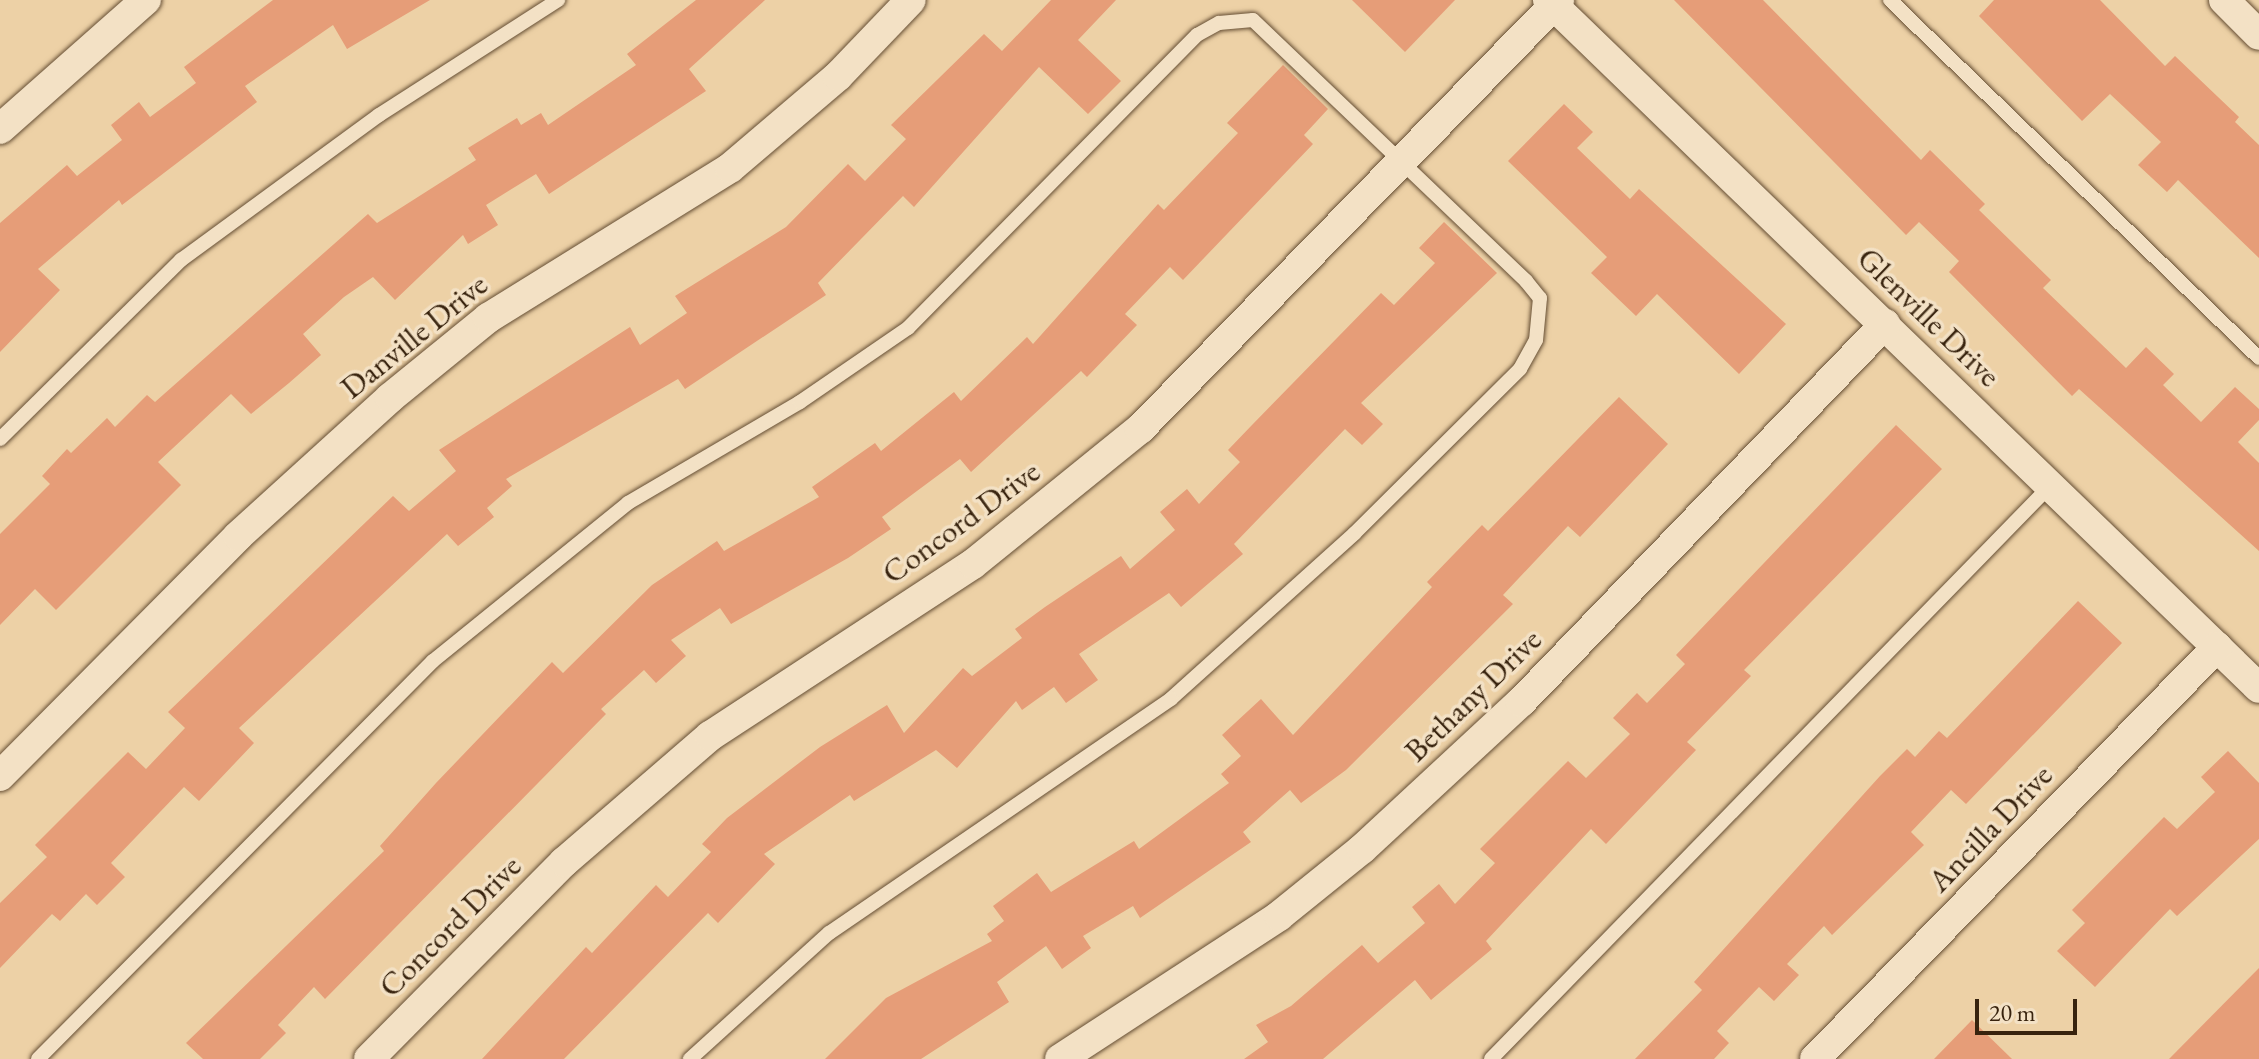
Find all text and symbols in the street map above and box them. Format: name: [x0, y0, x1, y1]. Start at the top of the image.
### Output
street label: Glenville Drive: [1849, 239, 2009, 395]
street label: Danville Drive: [333, 265, 495, 407]
street label: Concord Drive: [875, 452, 1047, 592]
street label: Bethany Drive: [1397, 620, 1549, 770]
street label: Ancilla Drive: [1920, 756, 2060, 900]
street label: Concord Drive: [371, 847, 529, 1005]
scale bar: [1979, 983, 2081, 1033]
text: 20 m: [1989, 997, 2036, 1028]

